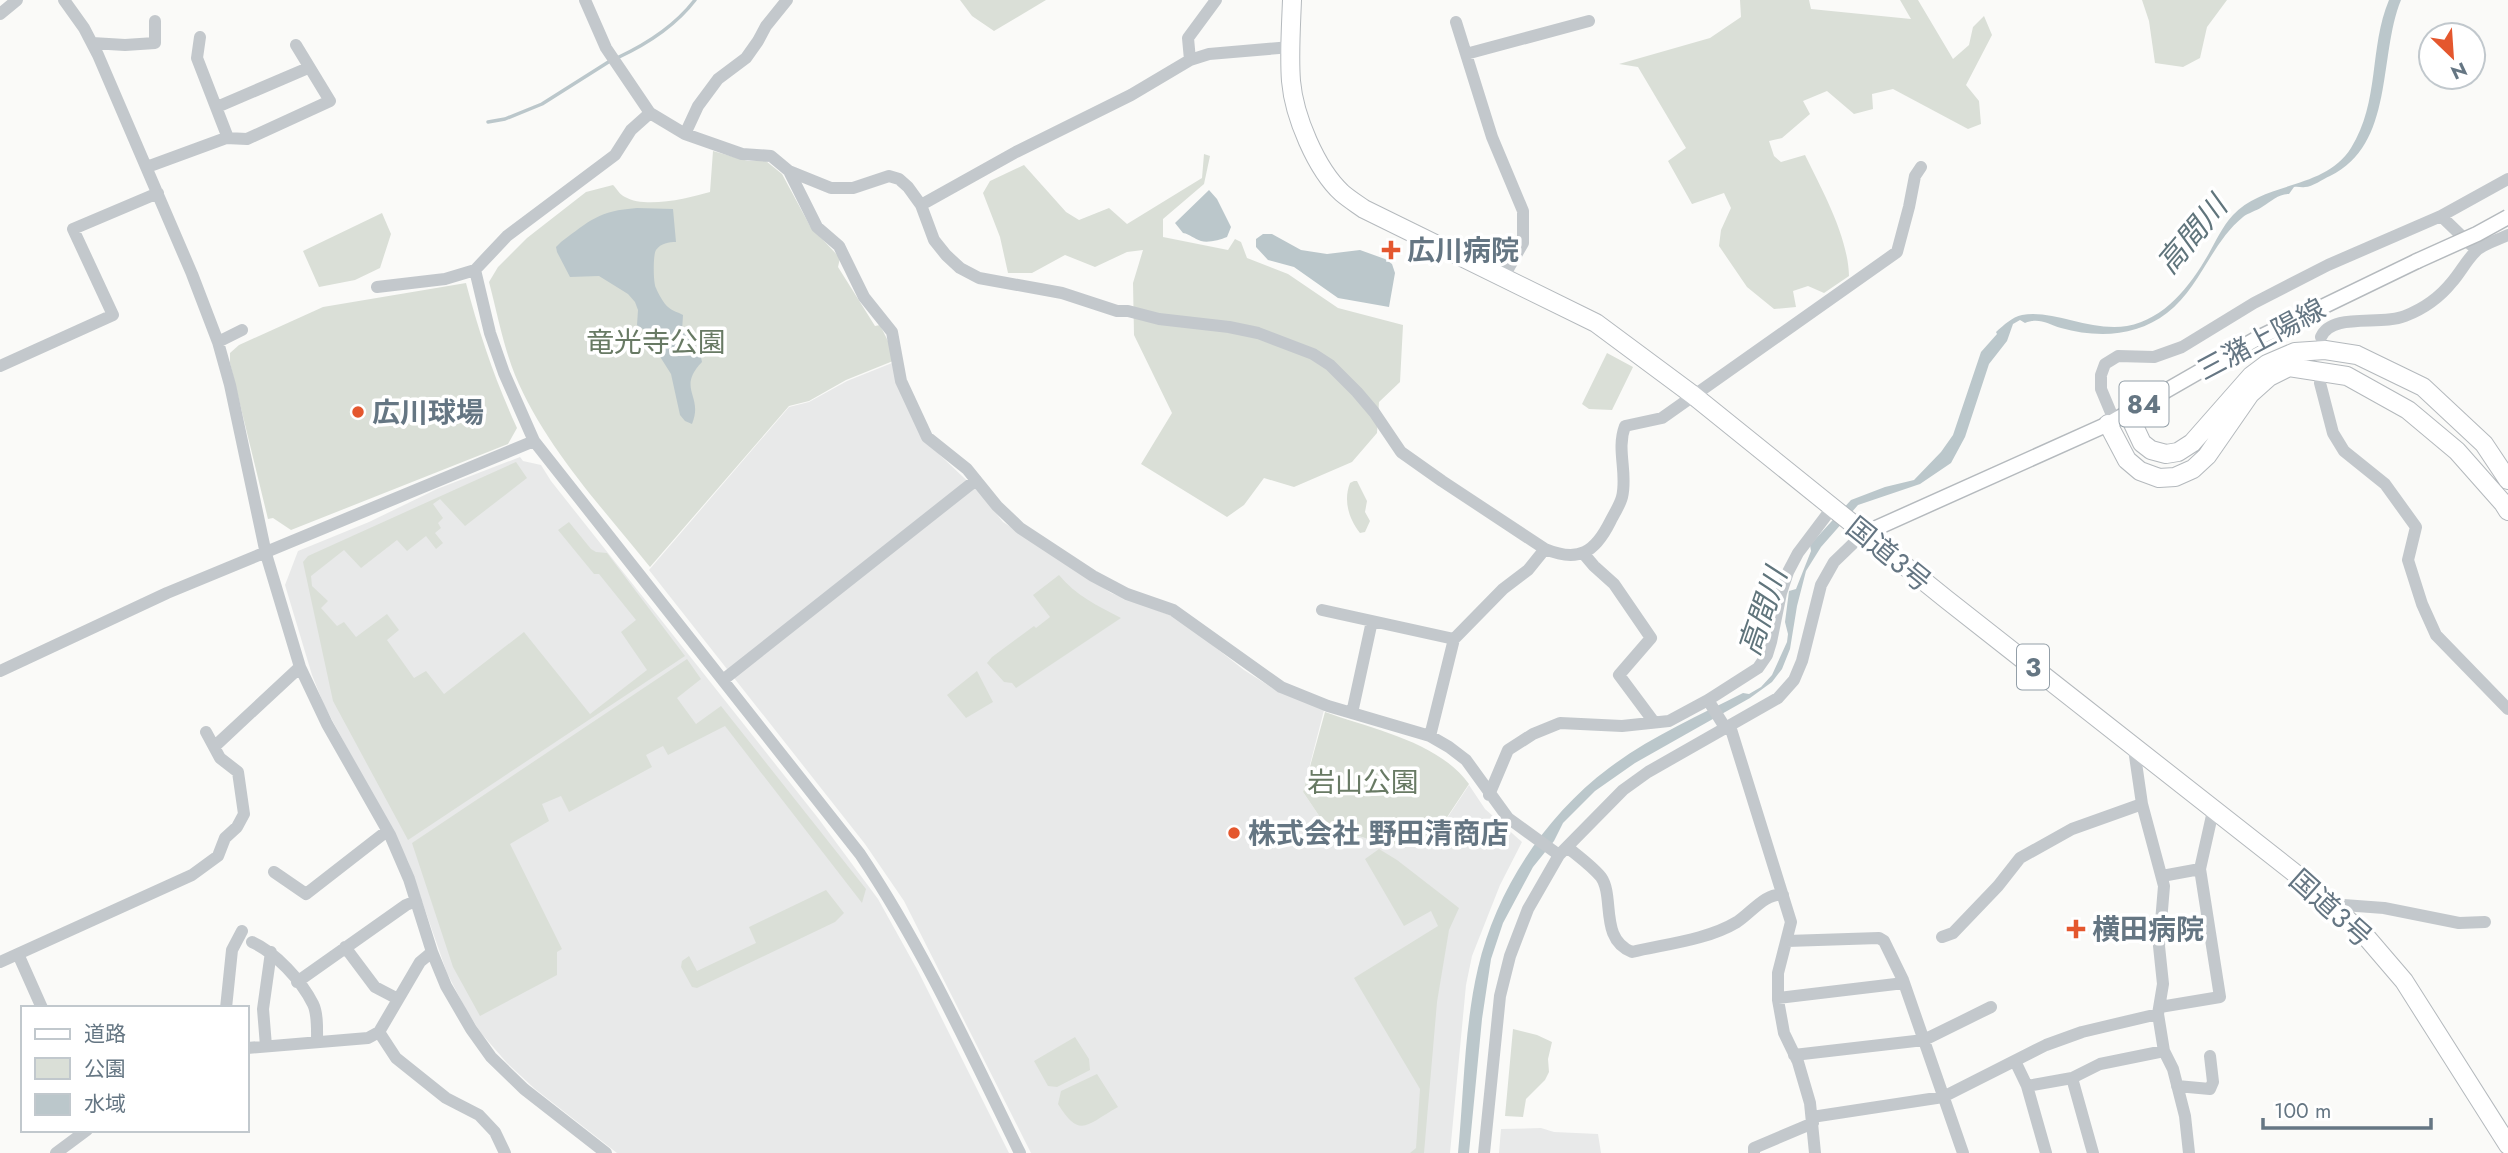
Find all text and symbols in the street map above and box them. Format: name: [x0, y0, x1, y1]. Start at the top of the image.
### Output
north arrow: [2417, 21, 2487, 91]
text: N: [2446, 56, 2472, 86]
water label: 高間川: [2146, 184, 2239, 283]
place label: 広川病院: [1407, 230, 1519, 271]
marker: 広川病院: [1381, 240, 1401, 260]
street label: 三潴上陽線: [2190, 288, 2333, 390]
park label: 竜光寺公園: [586, 322, 726, 363]
road number: 84: [2120, 382, 2168, 426]
place label: 広川球場: [372, 392, 484, 433]
marker: 広川球場: [350, 404, 366, 420]
street label: 国道3号: [1837, 507, 1940, 602]
water label: 高間川: [1728, 559, 1798, 661]
road number: 3: [2017, 645, 2049, 690]
park label: 岩山公園: [1307, 762, 1419, 803]
place label: 株式会社 野田清商店: [1248, 813, 1508, 854]
marker: 株式会社 野田清商店: [1226, 825, 1242, 841]
street label: 国道3号: [2280, 860, 2381, 957]
place label: 横田病院: [2092, 909, 2204, 950]
marker: 横田病院: [2066, 919, 2086, 939]
legend: [21, 1006, 248, 1132]
text: 道路: [84, 1019, 126, 1049]
text: 公園: [84, 1054, 126, 1084]
scale bar: [2263, 1086, 2431, 1130]
text: 水域: [84, 1089, 126, 1119]
text: 100 m: [2274, 1096, 2331, 1126]

